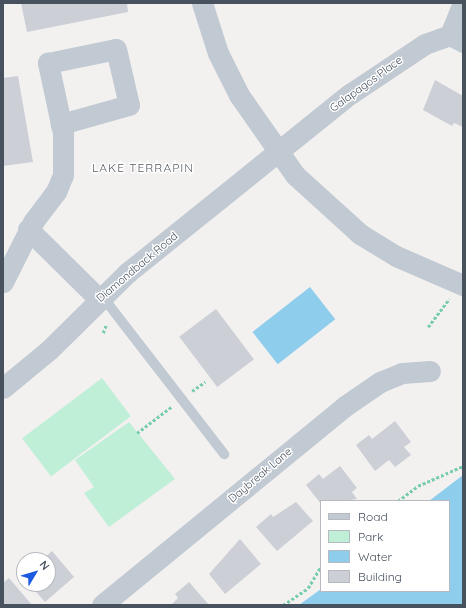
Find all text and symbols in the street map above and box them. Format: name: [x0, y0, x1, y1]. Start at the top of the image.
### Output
street label: Galapagos Place: [327, 53, 405, 115]
district label: LAKE TERRAPIN: [92, 161, 194, 175]
street label: Diamondback Road: [94, 229, 180, 305]
street label: Daybreak Lane: [226, 445, 294, 505]
legend: [320, 500, 450, 592]
text: Road: [358, 509, 388, 524]
text: Park: [358, 529, 383, 544]
text: Water: [358, 549, 392, 564]
north arrow: [16, 552, 56, 592]
text: N: [37, 558, 53, 573]
text: Building: [358, 569, 402, 584]

